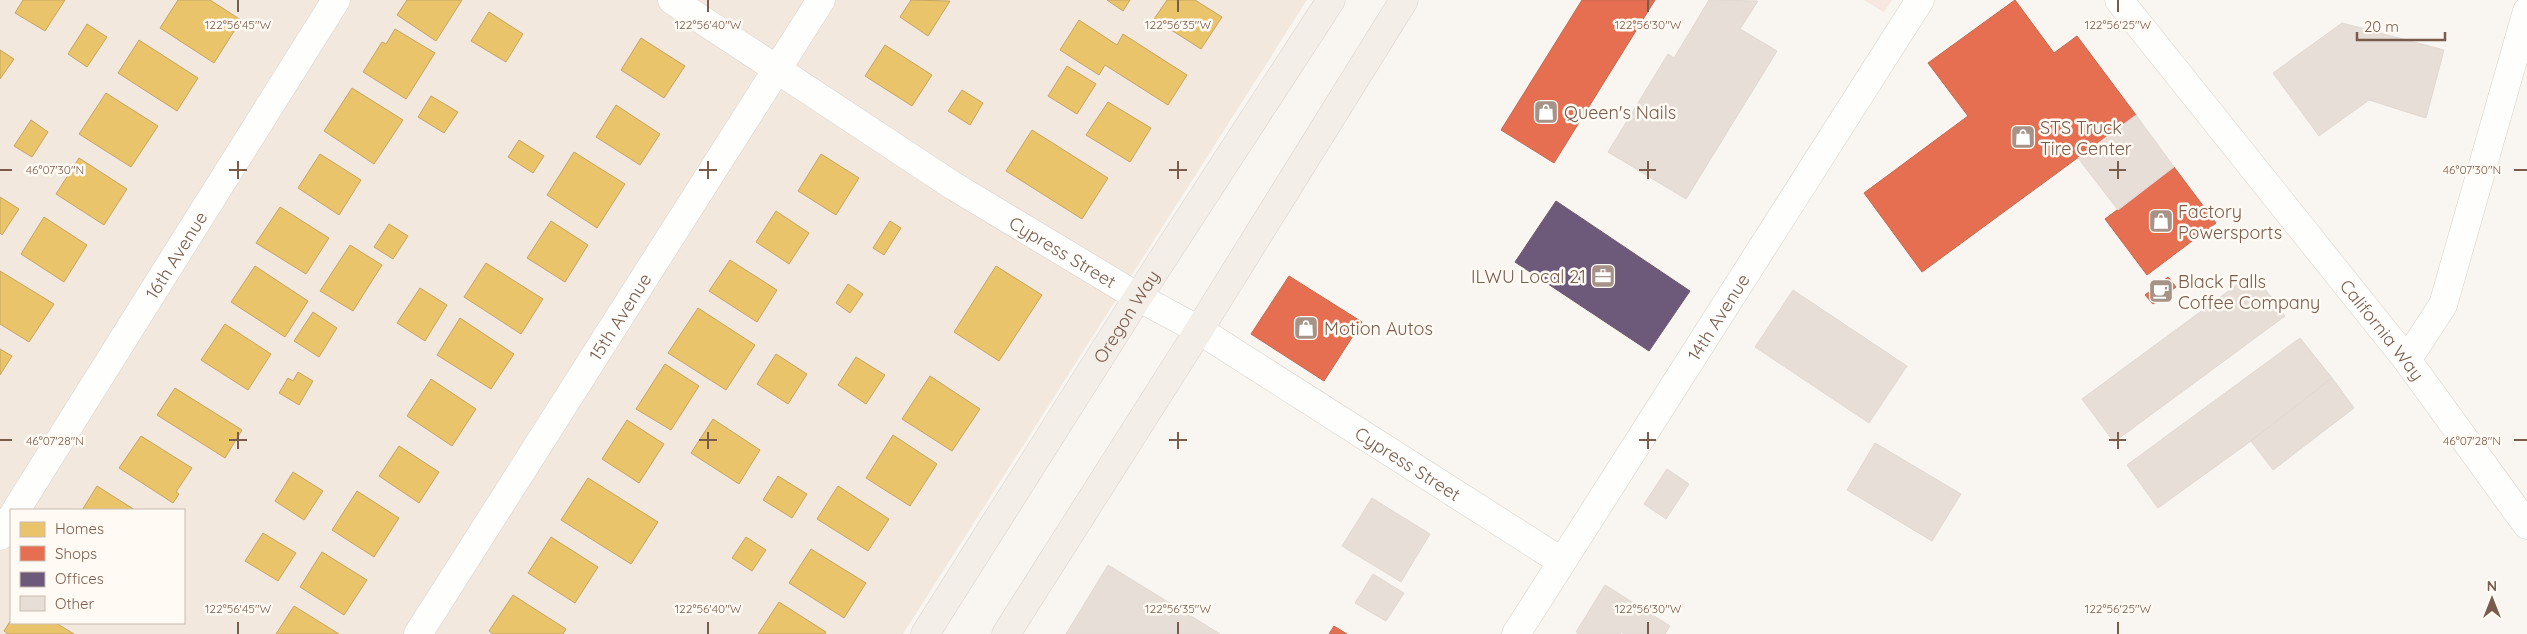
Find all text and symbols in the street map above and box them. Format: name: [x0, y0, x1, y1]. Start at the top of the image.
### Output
scale bar: [2357, 10, 2444, 42]
text: 122°56'45"W: [205, 17, 271, 32]
text: 122°56'40"W: [675, 17, 742, 32]
text: 122°56'35"W: [1145, 17, 1211, 32]
text: 122°56'30"W: [1615, 17, 1682, 32]
text: 122°56'25"W: [2085, 17, 2152, 32]
text: 20 m: [2364, 17, 2399, 36]
shop icon: Queen's Nails: [1533, 99, 1559, 125]
place label: Queen's Nails: [1564, 101, 1676, 124]
place label: STS Truck Tire Center: [2040, 116, 2132, 160]
shop icon: STS Truck Tire Center: [2010, 124, 2036, 150]
text: 46°07'30"N: [26, 162, 84, 177]
text: 46°07'30"N: [2443, 162, 2501, 177]
place label: Factory Powersports: [2178, 200, 2282, 244]
street label: 16th Avenue: [140, 207, 212, 303]
shop icon: Factory Powersports: [2148, 208, 2174, 234]
street label: Cypress Street: [1005, 211, 1120, 293]
office icon: ILWU Local 21: [1590, 263, 1616, 289]
street label: Oregon Way: [1088, 265, 1164, 367]
place label: ILWU Local 21: [1471, 265, 1586, 288]
street label: 15th Avenue: [583, 269, 656, 365]
street label: 14th Avenue: [1682, 269, 1754, 365]
place label: Black Falls Coffee Company: [2178, 270, 2320, 314]
street label: California Way: [2335, 274, 2429, 385]
cafe icon: Black Falls Coffee Company: [2148, 278, 2174, 304]
shop icon: Motion Autos: [1293, 315, 1319, 341]
place label: Motion Autos: [1324, 317, 1433, 340]
street label: Cypress Street: [1351, 421, 1465, 506]
text: 46°07'28"N: [26, 433, 84, 448]
text: 46°07'28"N: [2443, 433, 2501, 448]
legend: [10, 509, 185, 624]
text: Homes: [55, 519, 104, 538]
text: Shops: [55, 544, 97, 563]
text: Offices: [55, 569, 104, 588]
north arrow: [2467, 574, 2517, 624]
text: N: [2487, 577, 2497, 595]
text: Other: [55, 594, 95, 613]
text: 122°56'45"W: [205, 601, 271, 616]
text: 122°56'40"W: [675, 601, 742, 616]
text: 122°56'35"W: [1145, 601, 1211, 616]
text: 122°56'30"W: [1615, 601, 1682, 616]
text: 122°56'25"W: [2085, 601, 2152, 616]

